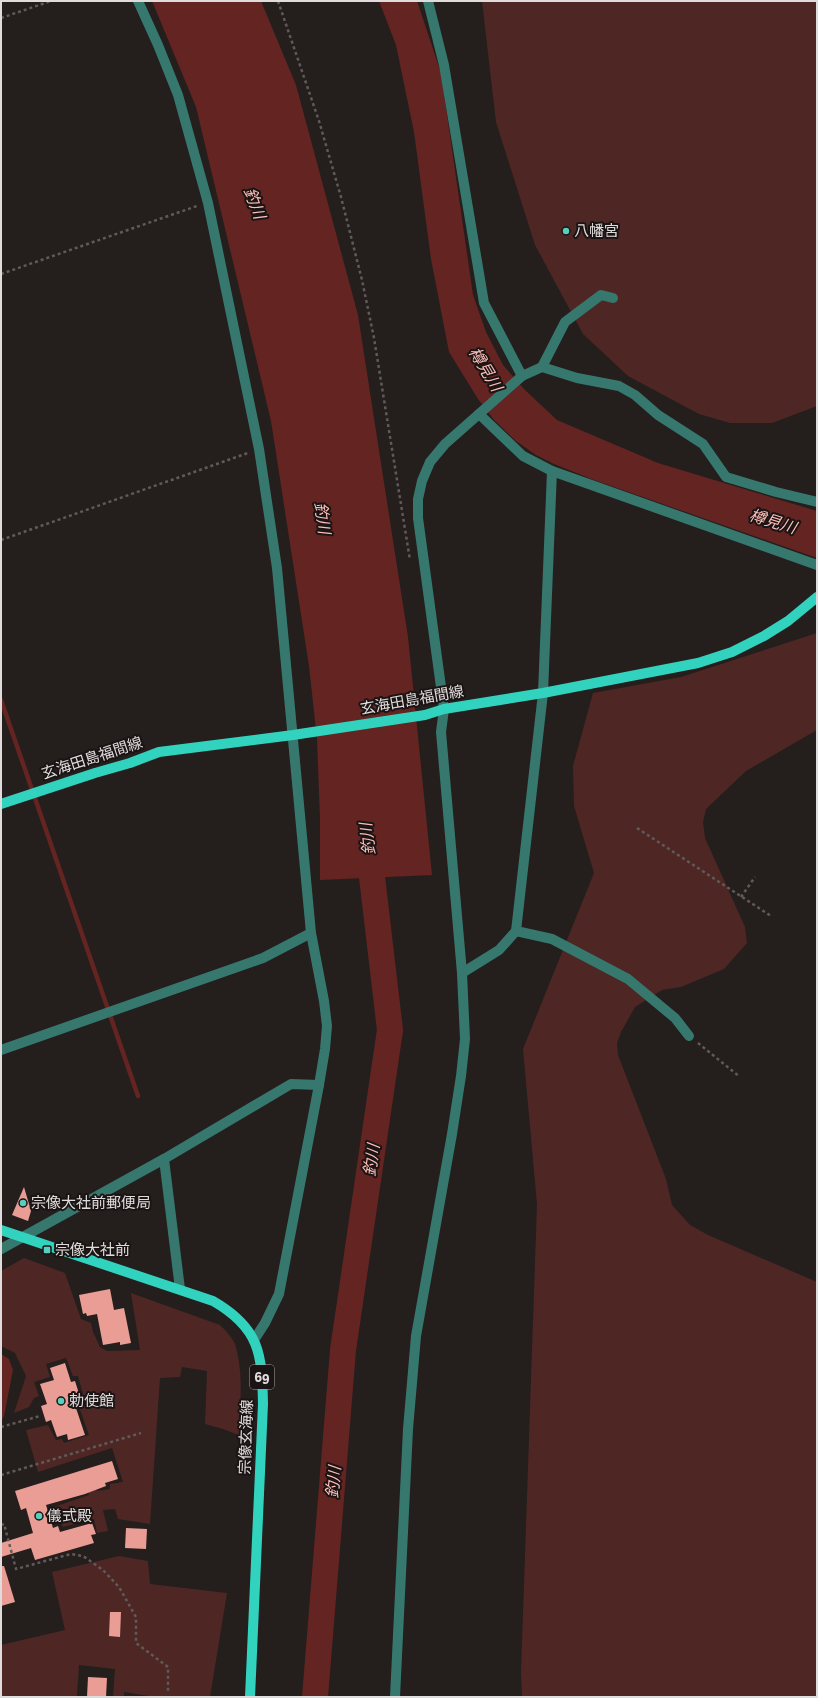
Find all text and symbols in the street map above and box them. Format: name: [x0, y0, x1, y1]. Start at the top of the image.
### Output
water label: 釣川: [240, 185, 270, 223]
place label: 八幡宮: [574, 222, 619, 240]
marker: 八幡宮: [561, 226, 571, 236]
water label: 樽見川: [465, 344, 507, 396]
water label: 釣川: [311, 501, 334, 537]
water label: 樽見川: [747, 505, 800, 538]
street label: 玄海田島福間線: [359, 682, 465, 718]
street label: 玄海田島福間線: [39, 733, 145, 783]
water label: 釣川: [356, 820, 379, 856]
water label: 釣川: [360, 1141, 383, 1177]
place label: 宗像大社前郵便局: [31, 1194, 151, 1212]
marker: 宗像大社前郵便局: [18, 1198, 28, 1208]
place label: 宗像大社前: [55, 1241, 130, 1259]
marker: 宗像大社前: [42, 1245, 52, 1255]
road number: 69: [250, 1365, 274, 1389]
place label: 勅使館: [69, 1392, 114, 1410]
marker: 勅使館: [56, 1396, 66, 1406]
street label: 宗像玄海線: [236, 1399, 256, 1475]
water label: 釣川: [323, 1463, 345, 1499]
place label: 儀式殿: [47, 1507, 92, 1525]
marker: 儀式殿: [34, 1511, 44, 1521]

